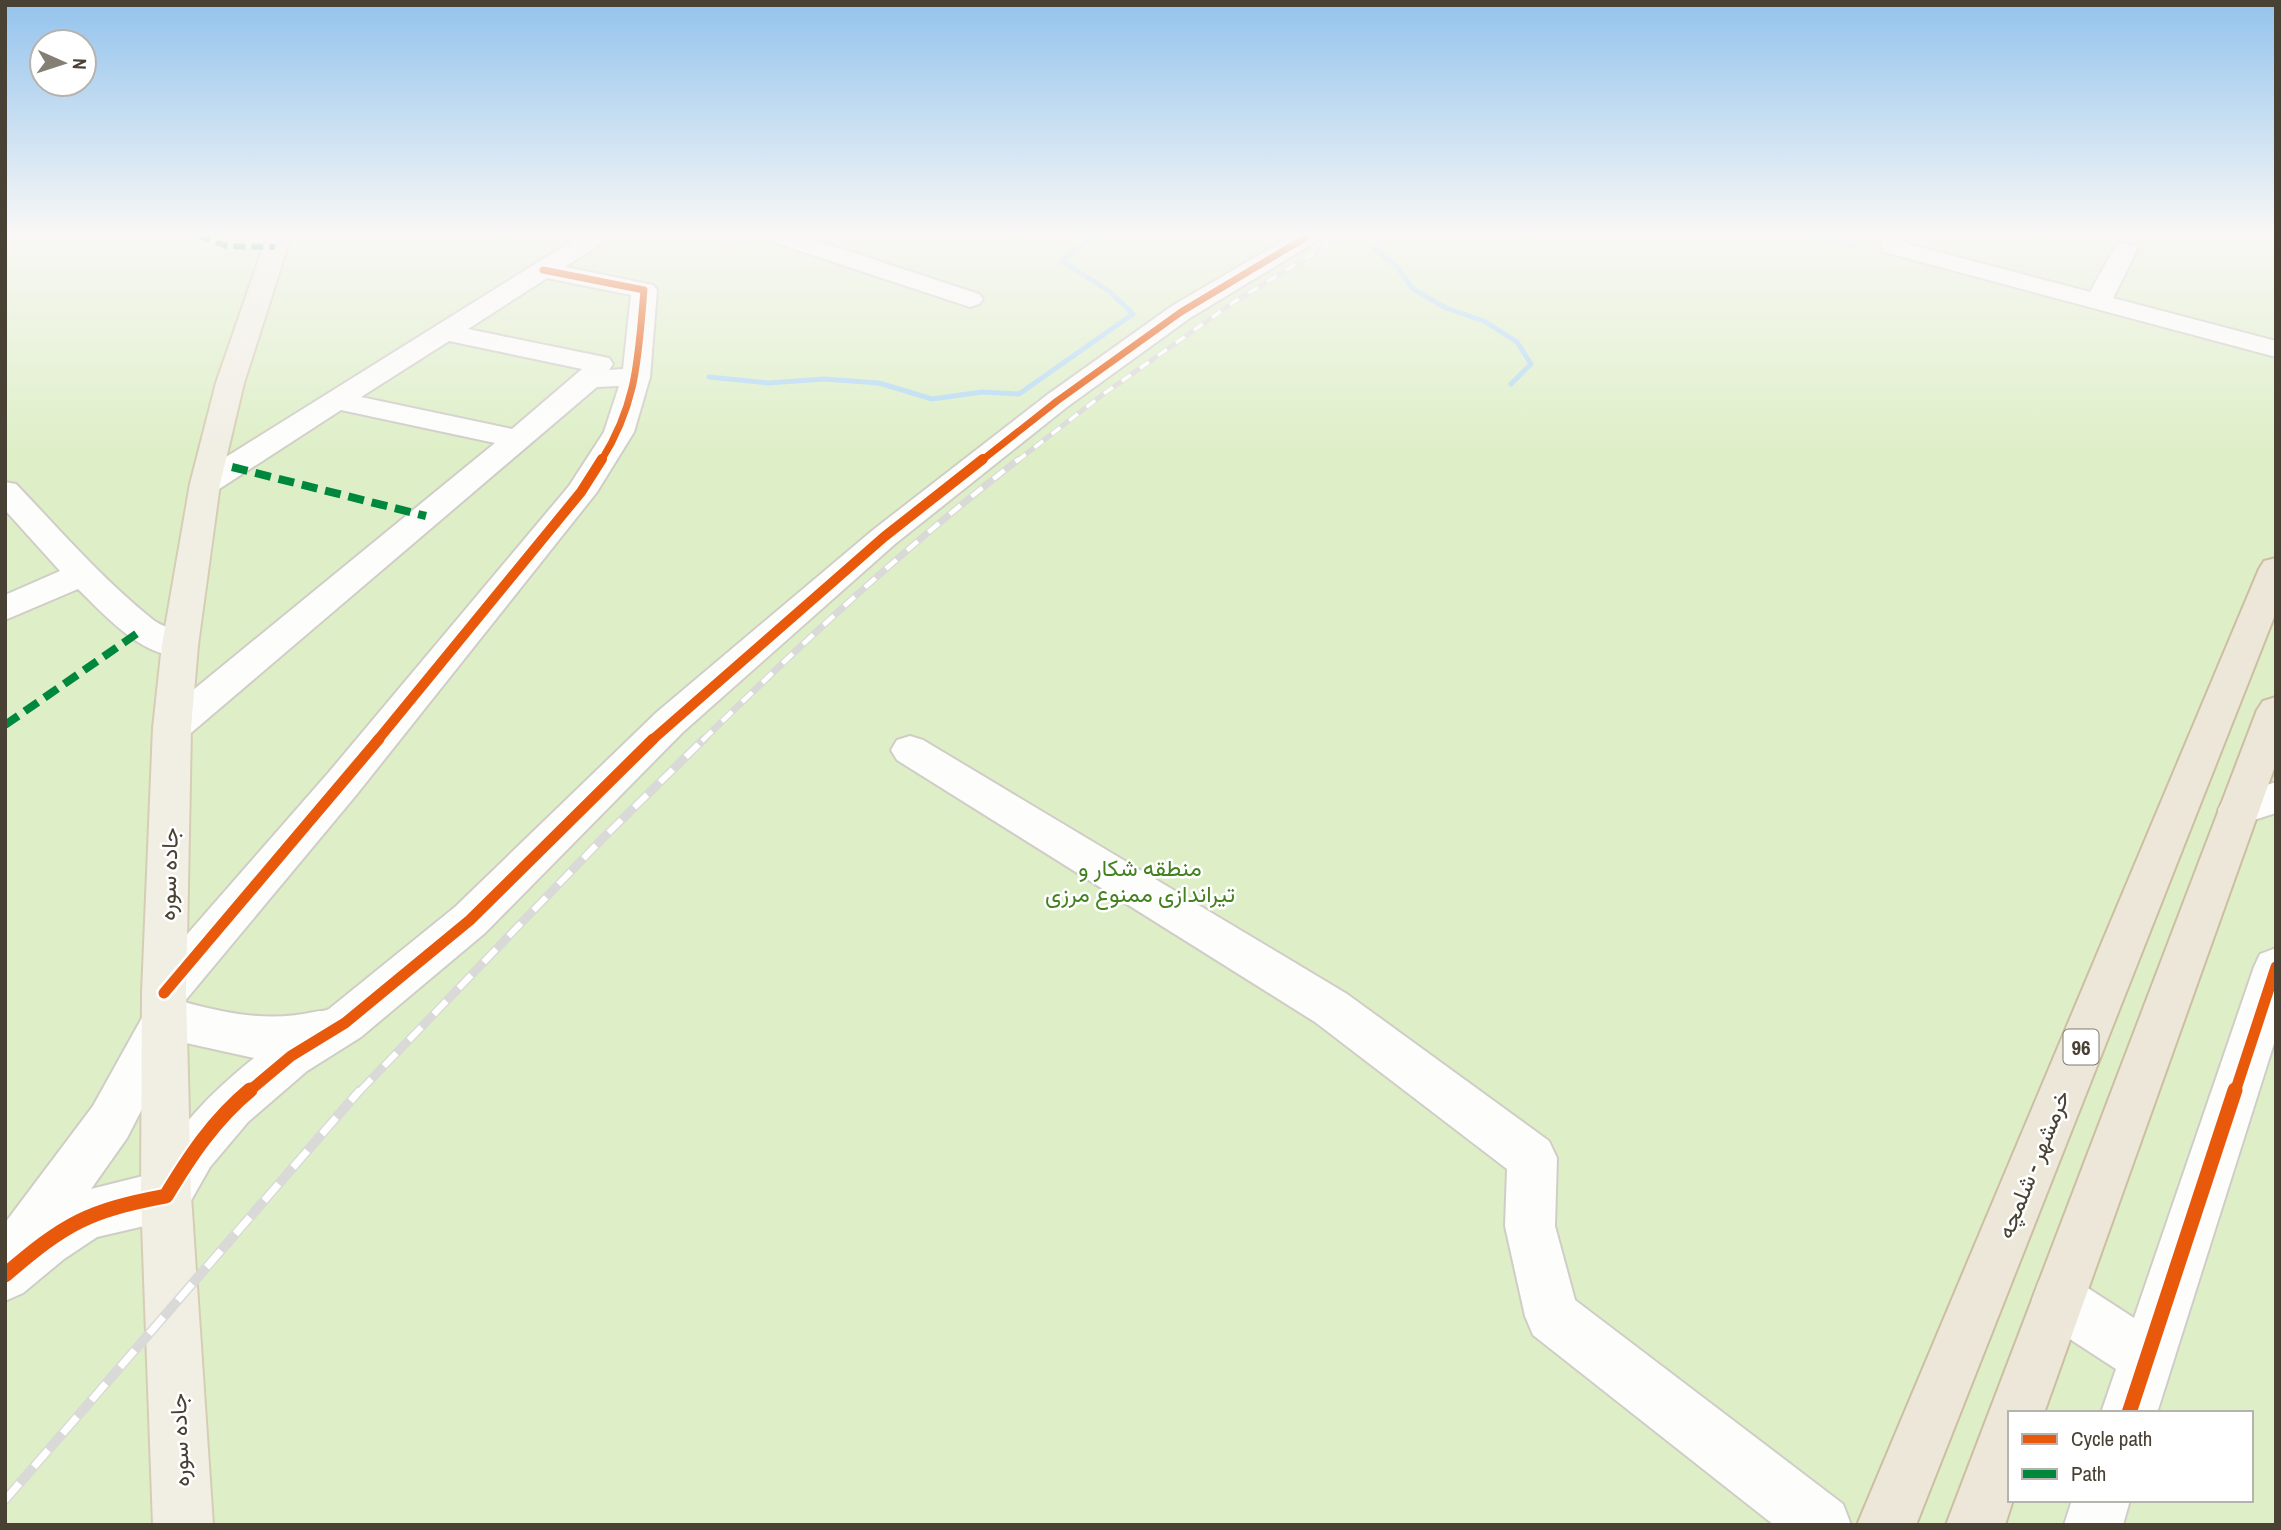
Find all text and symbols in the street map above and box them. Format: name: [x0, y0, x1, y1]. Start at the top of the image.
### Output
north arrow: [28, 28, 98, 98]
text: N: [67, 58, 93, 70]
street label: جاده سوره: [151, 827, 185, 921]
park label: منطقه شکار و تیراندازی ممنوع مرزی: [1045, 852, 1235, 910]
road number: 96: [2064, 1030, 2098, 1064]
street label: خرمشهر - شلمچه: [1989, 1085, 2078, 1243]
street label: جاده سوره: [162, 1393, 196, 1487]
legend: [2008, 1411, 2253, 1502]
text: Cycle path: [2071, 1424, 2152, 1453]
text: Path: [2071, 1459, 2106, 1488]

